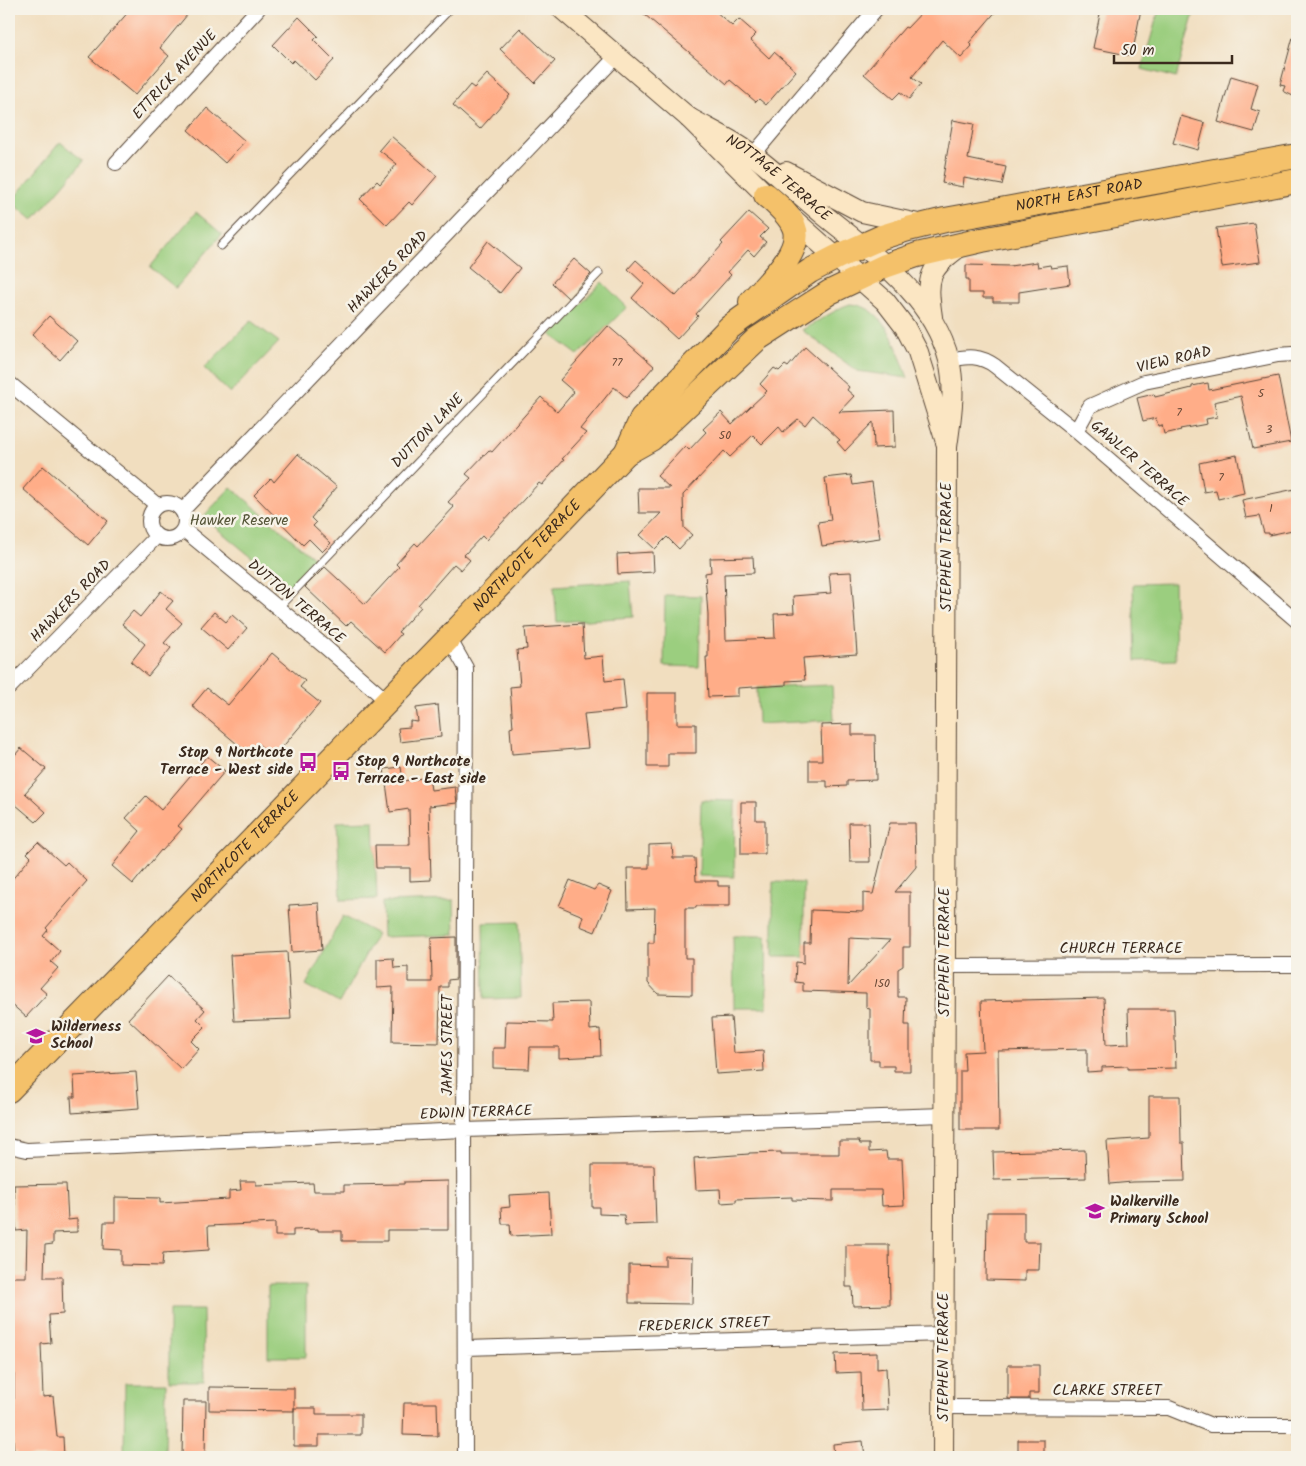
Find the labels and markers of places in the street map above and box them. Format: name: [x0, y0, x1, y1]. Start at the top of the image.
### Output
place label: Stop 9 Northcote Terrace - West side: [160, 741, 294, 782]
place label: Stop 9 Northcote Terrace - East side: [356, 750, 487, 791]
bus stop icon: Stop 9 Northcote Terrace - West side: [297, 751, 319, 773]
bus stop icon: Stop 9 Northcote Terrace - East side: [330, 760, 352, 782]
place label: Wilderness School: [51, 1015, 121, 1056]
school or university icon: Wilderness School: [25, 1025, 47, 1047]
place label: Walkerville Primary School: [1110, 1190, 1208, 1231]
school or university icon: Walkerville Primary School: [1084, 1200, 1106, 1222]

